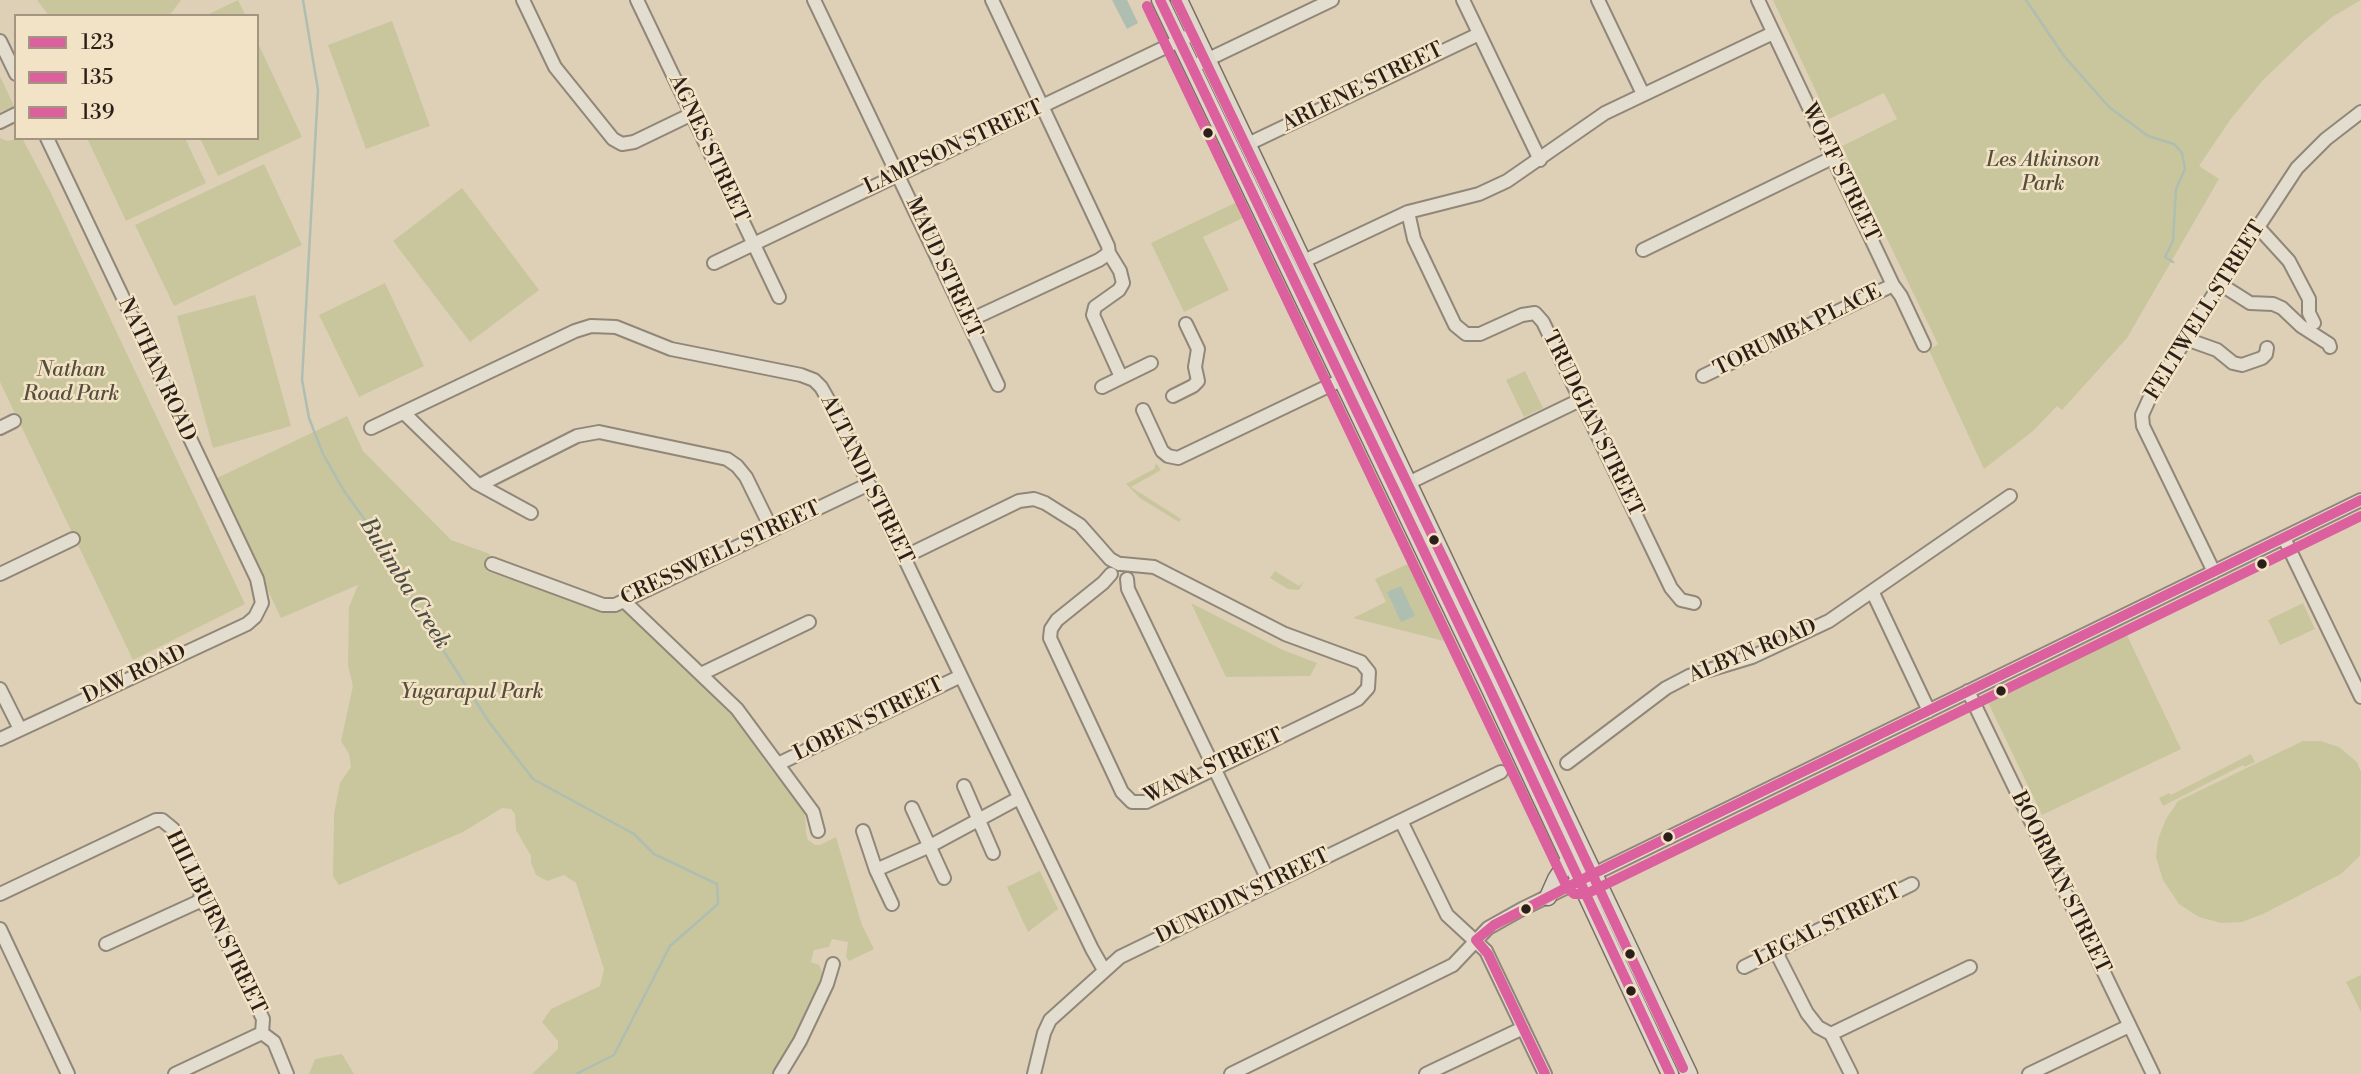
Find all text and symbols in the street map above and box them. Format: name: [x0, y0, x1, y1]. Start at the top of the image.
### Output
legend: [14, 14, 259, 140]
text: 123: [81, 30, 114, 56]
street label: ARLENE STREET: [1278, 38, 1448, 138]
text: 135: [81, 65, 113, 91]
street label: AGNES STREET: [663, 71, 753, 227]
street label: LAMPSON STREET: [860, 95, 1048, 201]
text: 139: [81, 100, 114, 126]
street label: WOFF STREET: [1796, 100, 1884, 246]
unlabelled marker: [1201, 126, 1215, 140]
park label: Les Atkinson Park: [1986, 148, 2100, 198]
street label: MAUD STREET: [899, 193, 987, 343]
street label: FELTWELL STREET: [2141, 217, 2271, 405]
street label: TORUMBA PLACE: [1710, 279, 1886, 383]
street label: NATHAN ROAD: [112, 294, 200, 446]
street label: TRUDGIAN STREET: [1536, 327, 1648, 521]
park label: Nathan Road Park: [23, 358, 119, 408]
street label: ALTANDI STREET: [814, 391, 918, 569]
street label: CRESSWELL STREET: [617, 497, 825, 611]
water label: Bulimba Creek: [353, 513, 455, 655]
unlabelled marker: [1427, 533, 1441, 547]
unlabelled marker: [2255, 557, 2269, 571]
street label: ALBYN ROAD: [1685, 615, 1821, 689]
street label: DAW ROAD: [79, 640, 191, 710]
street label: LOBEN STREET: [790, 673, 948, 767]
park label: Yugarapul Park: [400, 680, 544, 706]
unlabelled marker: [1994, 684, 2008, 698]
street label: WANA STREET: [1140, 724, 1288, 810]
street label: BOORMAN STREET: [2005, 788, 2115, 978]
street label: HILLBURN STREET: [160, 827, 270, 1019]
unlabelled marker: [1661, 830, 1675, 844]
street label: DUNEDIN STREET: [1152, 844, 1334, 950]
street label: LEGAL STREET: [1750, 880, 1906, 972]
unlabelled marker: [1519, 902, 1533, 916]
unlabelled marker: [1623, 947, 1637, 961]
unlabelled marker: [1624, 984, 1638, 998]

